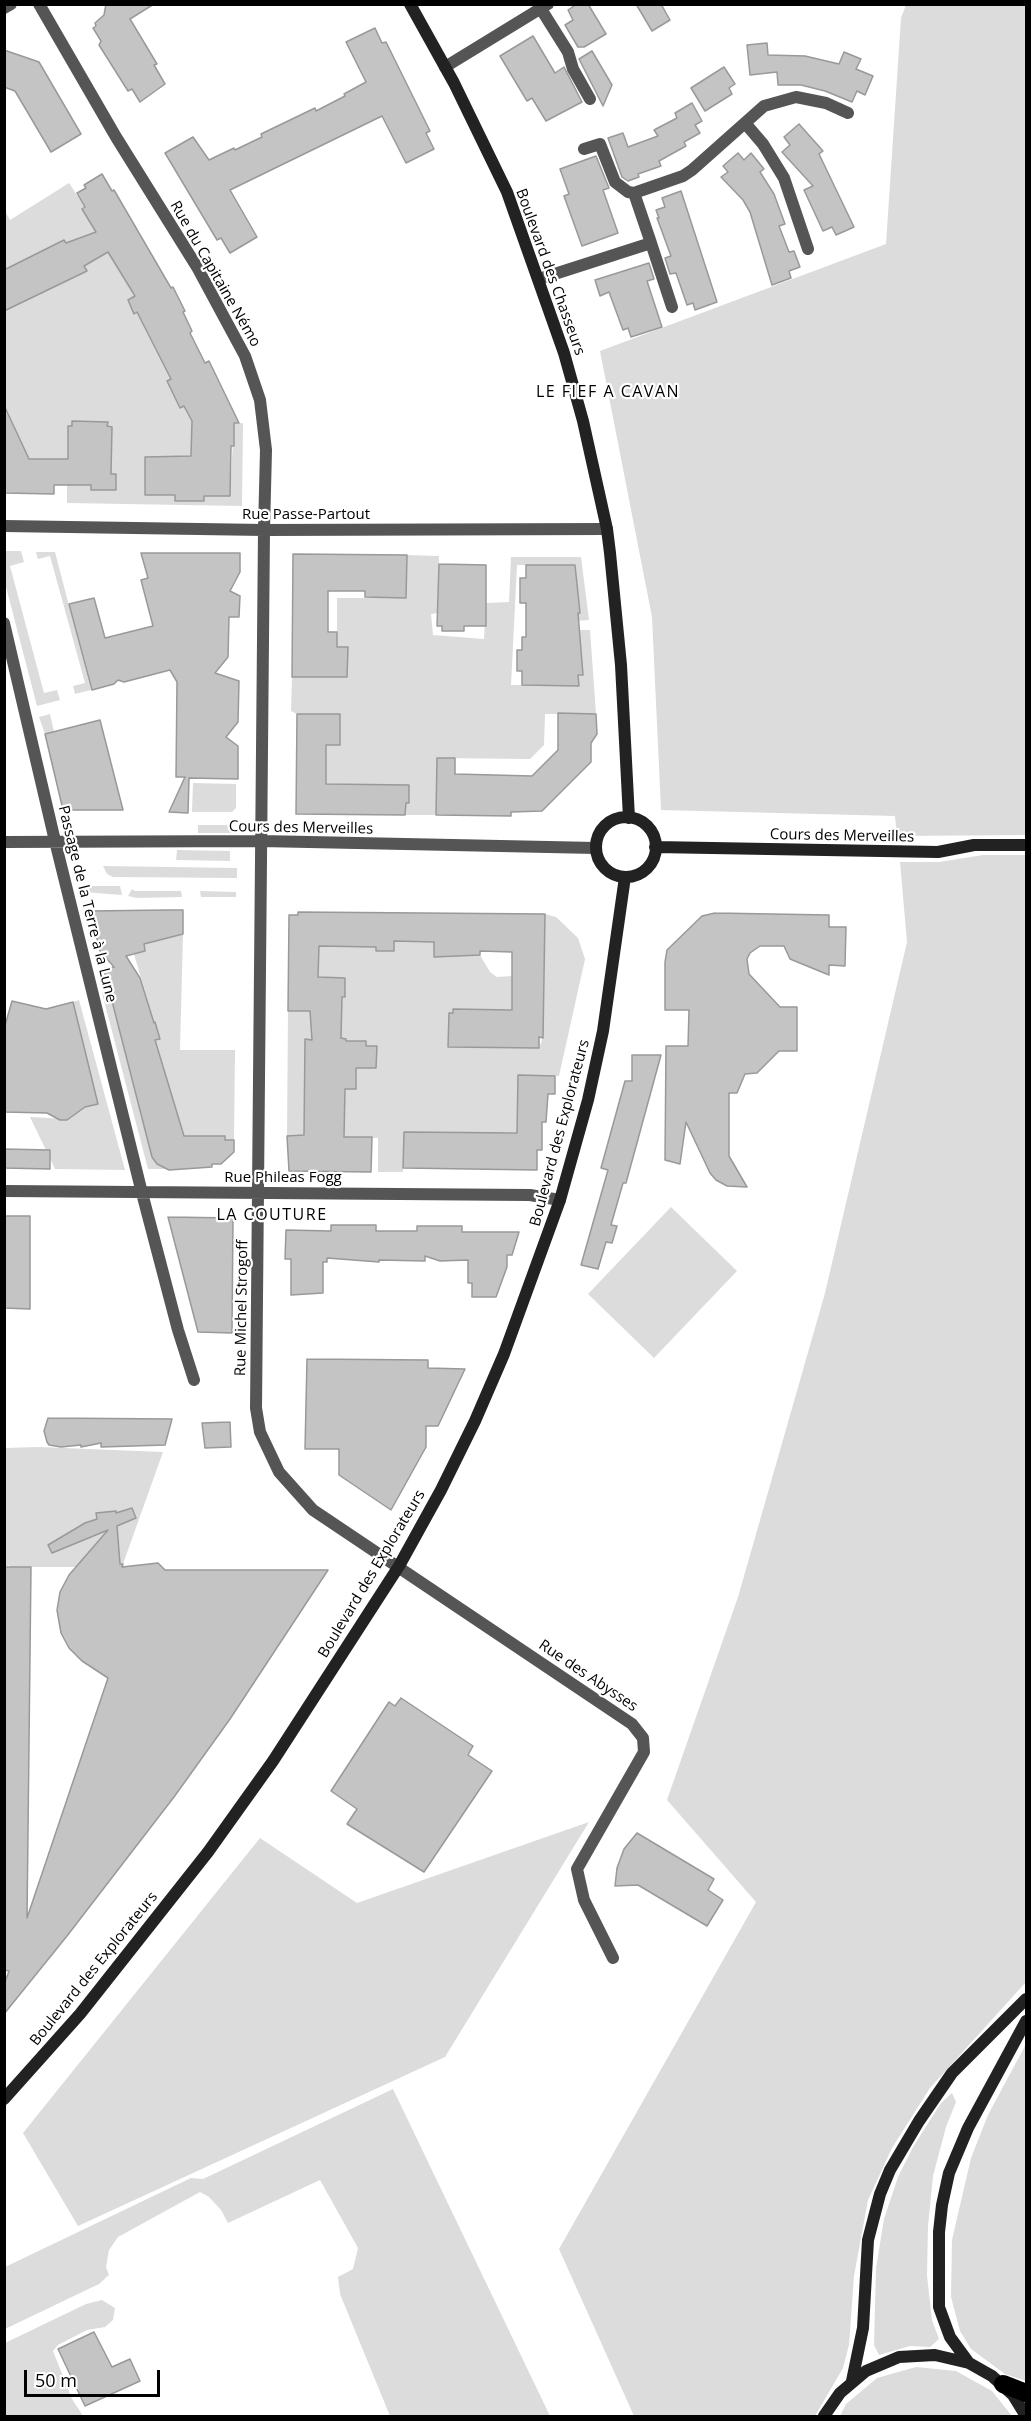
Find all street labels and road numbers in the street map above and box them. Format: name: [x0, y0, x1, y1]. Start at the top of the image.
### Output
street label: Boulevard des Chasseurs: [511, 186, 589, 358]
street label: Rue du Capitaine Némo: [166, 198, 264, 350]
street label: Rue Passe-Partout: [242, 506, 370, 524]
street label: Passage de la Terre à la Lune: [54, 804, 120, 1004]
street label: Cours des Merveilles: [229, 818, 373, 838]
street label: Cours des Merveilles: [770, 826, 914, 846]
street label: Boulevard des Explorateurs: [526, 1038, 594, 1228]
street label: Rue Phileas Fogg: [224, 1169, 342, 1187]
street label: Rue Michel Strogoff: [232, 1240, 252, 1376]
street label: Boulevard des Explorateurs: [315, 1487, 429, 1661]
street label: Rue des Abysses: [535, 1636, 641, 1716]
street label: Boulevard des Explorateurs: [26, 1888, 162, 2050]

